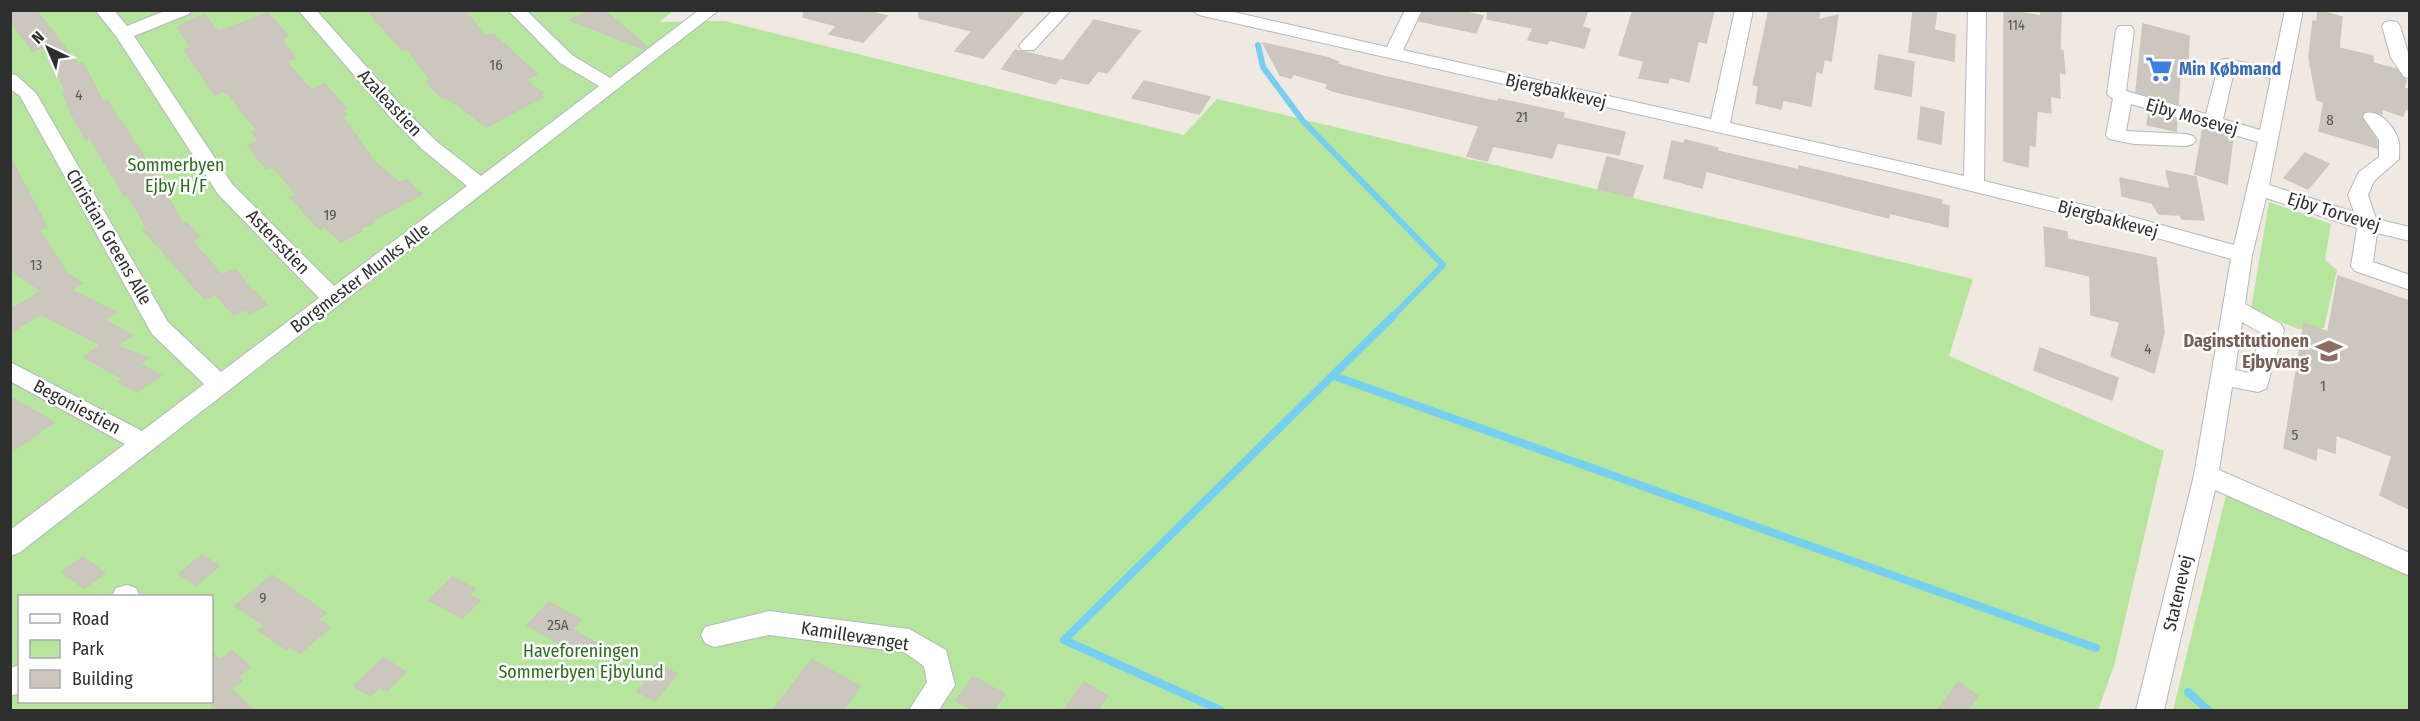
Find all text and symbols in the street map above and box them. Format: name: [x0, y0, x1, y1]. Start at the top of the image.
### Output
house number: 114: [2007, 17, 2025, 34]
north arrow: [18, 18, 78, 78]
text: N: [28, 27, 48, 48]
supermarket icon: Min Købmand: [2144, 54, 2174, 84]
house number: 16: [489, 56, 503, 74]
place label: Min Købmand: [2179, 58, 2281, 80]
street label: Azaleastien: [353, 65, 427, 141]
street label: Bjergbakkevej: [1503, 69, 1609, 113]
house number: 4: [75, 86, 83, 104]
street label: Ejby Mosevej: [2143, 93, 2241, 141]
house number: 21: [1516, 108, 1528, 126]
house number: 8: [2326, 111, 2334, 129]
park label: Sommerbyen Ejby H/F: [127, 154, 225, 197]
street label: Christian Greens Alle: [61, 165, 157, 309]
street label: Ejby Torvevej: [2285, 187, 2383, 237]
street label: Bjergbakkevej: [2055, 195, 2161, 243]
street label: Astersstien: [242, 205, 314, 279]
house number: 19: [323, 206, 337, 224]
street label: Borgmester Munks Alle: [286, 218, 434, 338]
house number: 13: [30, 256, 43, 274]
place label: Daginstitutionen Ejbyvang: [2184, 330, 2309, 373]
school or university icon: Daginstitutionen Ejbyvang: [2314, 336, 2344, 366]
house number: 4: [2144, 340, 2152, 358]
street label: Begoniestien: [30, 375, 124, 439]
house number: 1: [2320, 377, 2326, 395]
house number: 5: [2292, 426, 2299, 444]
street label: Statenevej: [2159, 553, 2197, 633]
house number: 9: [259, 589, 267, 607]
legend: [18, 595, 213, 703]
text: Road: [72, 608, 109, 630]
house number: 25A: [547, 616, 569, 634]
street label: Kamillevænget: [800, 617, 911, 655]
text: Park: [72, 638, 105, 660]
park label: Haveforeningen Sommerbyen Ejbylund: [498, 640, 664, 683]
text: Building: [72, 668, 133, 690]

